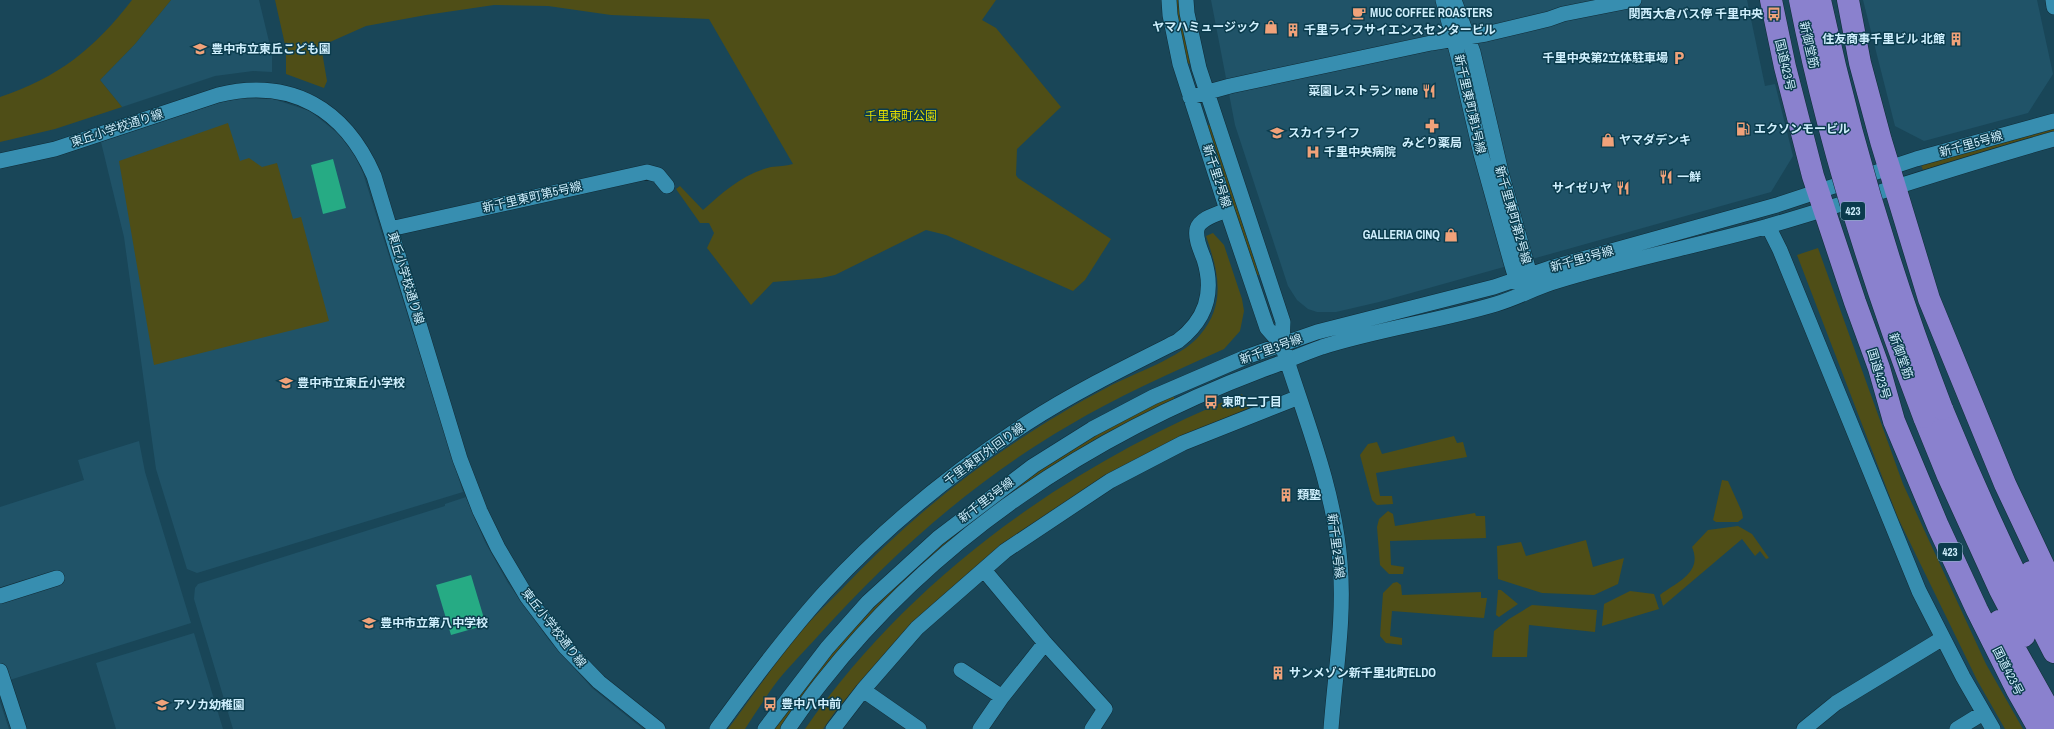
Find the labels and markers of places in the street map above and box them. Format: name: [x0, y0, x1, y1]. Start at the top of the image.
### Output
cafe icon: MUC COFFEE ROASTERS: [1351, 5, 1367, 21]
place label: MUC COFFEE ROASTERS: [1370, 5, 1493, 21]
place label: 関西大倉バス停 千里中央: [1628, 6, 1763, 22]
bus stop icon: 関西大倉バス停 千里中央: [1766, 6, 1782, 22]
place label: ヤマハミュージック: [1152, 19, 1260, 35]
shop icon: ヤマハミュージック: [1263, 19, 1279, 35]
building icon: 千里ライフサイエンスセンタービル: [1285, 22, 1301, 38]
place label: 千里ライフサイエンスセンタービル: [1304, 22, 1496, 38]
place label: 住友商事千里ビル 北館: [1822, 31, 1945, 47]
building icon: 住友商事千里ビル 北館: [1948, 31, 1964, 47]
school or university icon: 豊中市立東丘こども園: [192, 41, 208, 57]
place label: 豊中市立東丘こども園: [211, 41, 331, 57]
place label: 千里中央第2立体駐車場: [1543, 50, 1668, 66]
parking icon: 千里中央第2立体駐車場: [1671, 50, 1687, 66]
place label: 菜園レストラン nene: [1308, 83, 1419, 99]
restaurant icon: 菜園レストラン nene: [1421, 83, 1437, 99]
pharmacy icon: みどり薬局: [1424, 118, 1440, 134]
fuel station icon: エクソンモービル: [1735, 121, 1751, 137]
place label: エクソンモービル: [1754, 121, 1850, 137]
school or university icon: スカイライフ: [1269, 125, 1285, 141]
place label: スカイライフ: [1288, 125, 1360, 141]
shop icon: ヤマダデンキ: [1600, 132, 1616, 148]
place label: ヤマダデンキ: [1619, 132, 1691, 148]
place label: みどり薬局: [1402, 135, 1462, 151]
hospital icon: 千里中央病院: [1305, 144, 1321, 160]
place label: 千里中央病院: [1324, 144, 1396, 160]
restaurant icon: 一鮮: [1658, 169, 1674, 185]
place label: 一鮮: [1677, 169, 1701, 185]
place label: サイゼリヤ: [1552, 180, 1612, 196]
restaurant icon: サイゼリヤ: [1615, 180, 1631, 196]
place label: GALLERIA CINQ: [1363, 227, 1440, 243]
shop icon: GALLERIA CINQ: [1443, 227, 1459, 243]
school or university icon: 豊中市立東丘小学校: [278, 375, 294, 391]
place label: 豊中市立東丘小学校: [297, 375, 405, 391]
bus stop icon: 東町二丁目: [1203, 394, 1219, 410]
place label: 東町二丁目: [1222, 394, 1282, 410]
building icon: 類塾: [1278, 487, 1294, 503]
place label: 類塾: [1297, 487, 1321, 503]
school or university icon: 豊中市立第八中学校: [361, 615, 377, 631]
place label: 豊中市立第八中学校: [380, 615, 488, 631]
building icon: サンメゾン新千里北町ELDO: [1270, 665, 1286, 681]
place label: サンメゾン新千里北町ELDO: [1289, 665, 1436, 681]
bus stop icon: 豊中八中前: [762, 696, 778, 712]
place label: 豊中八中前: [781, 696, 841, 712]
school or university icon: アソカ幼稚園: [154, 697, 170, 713]
place label: アソカ幼稚園: [173, 697, 245, 713]

